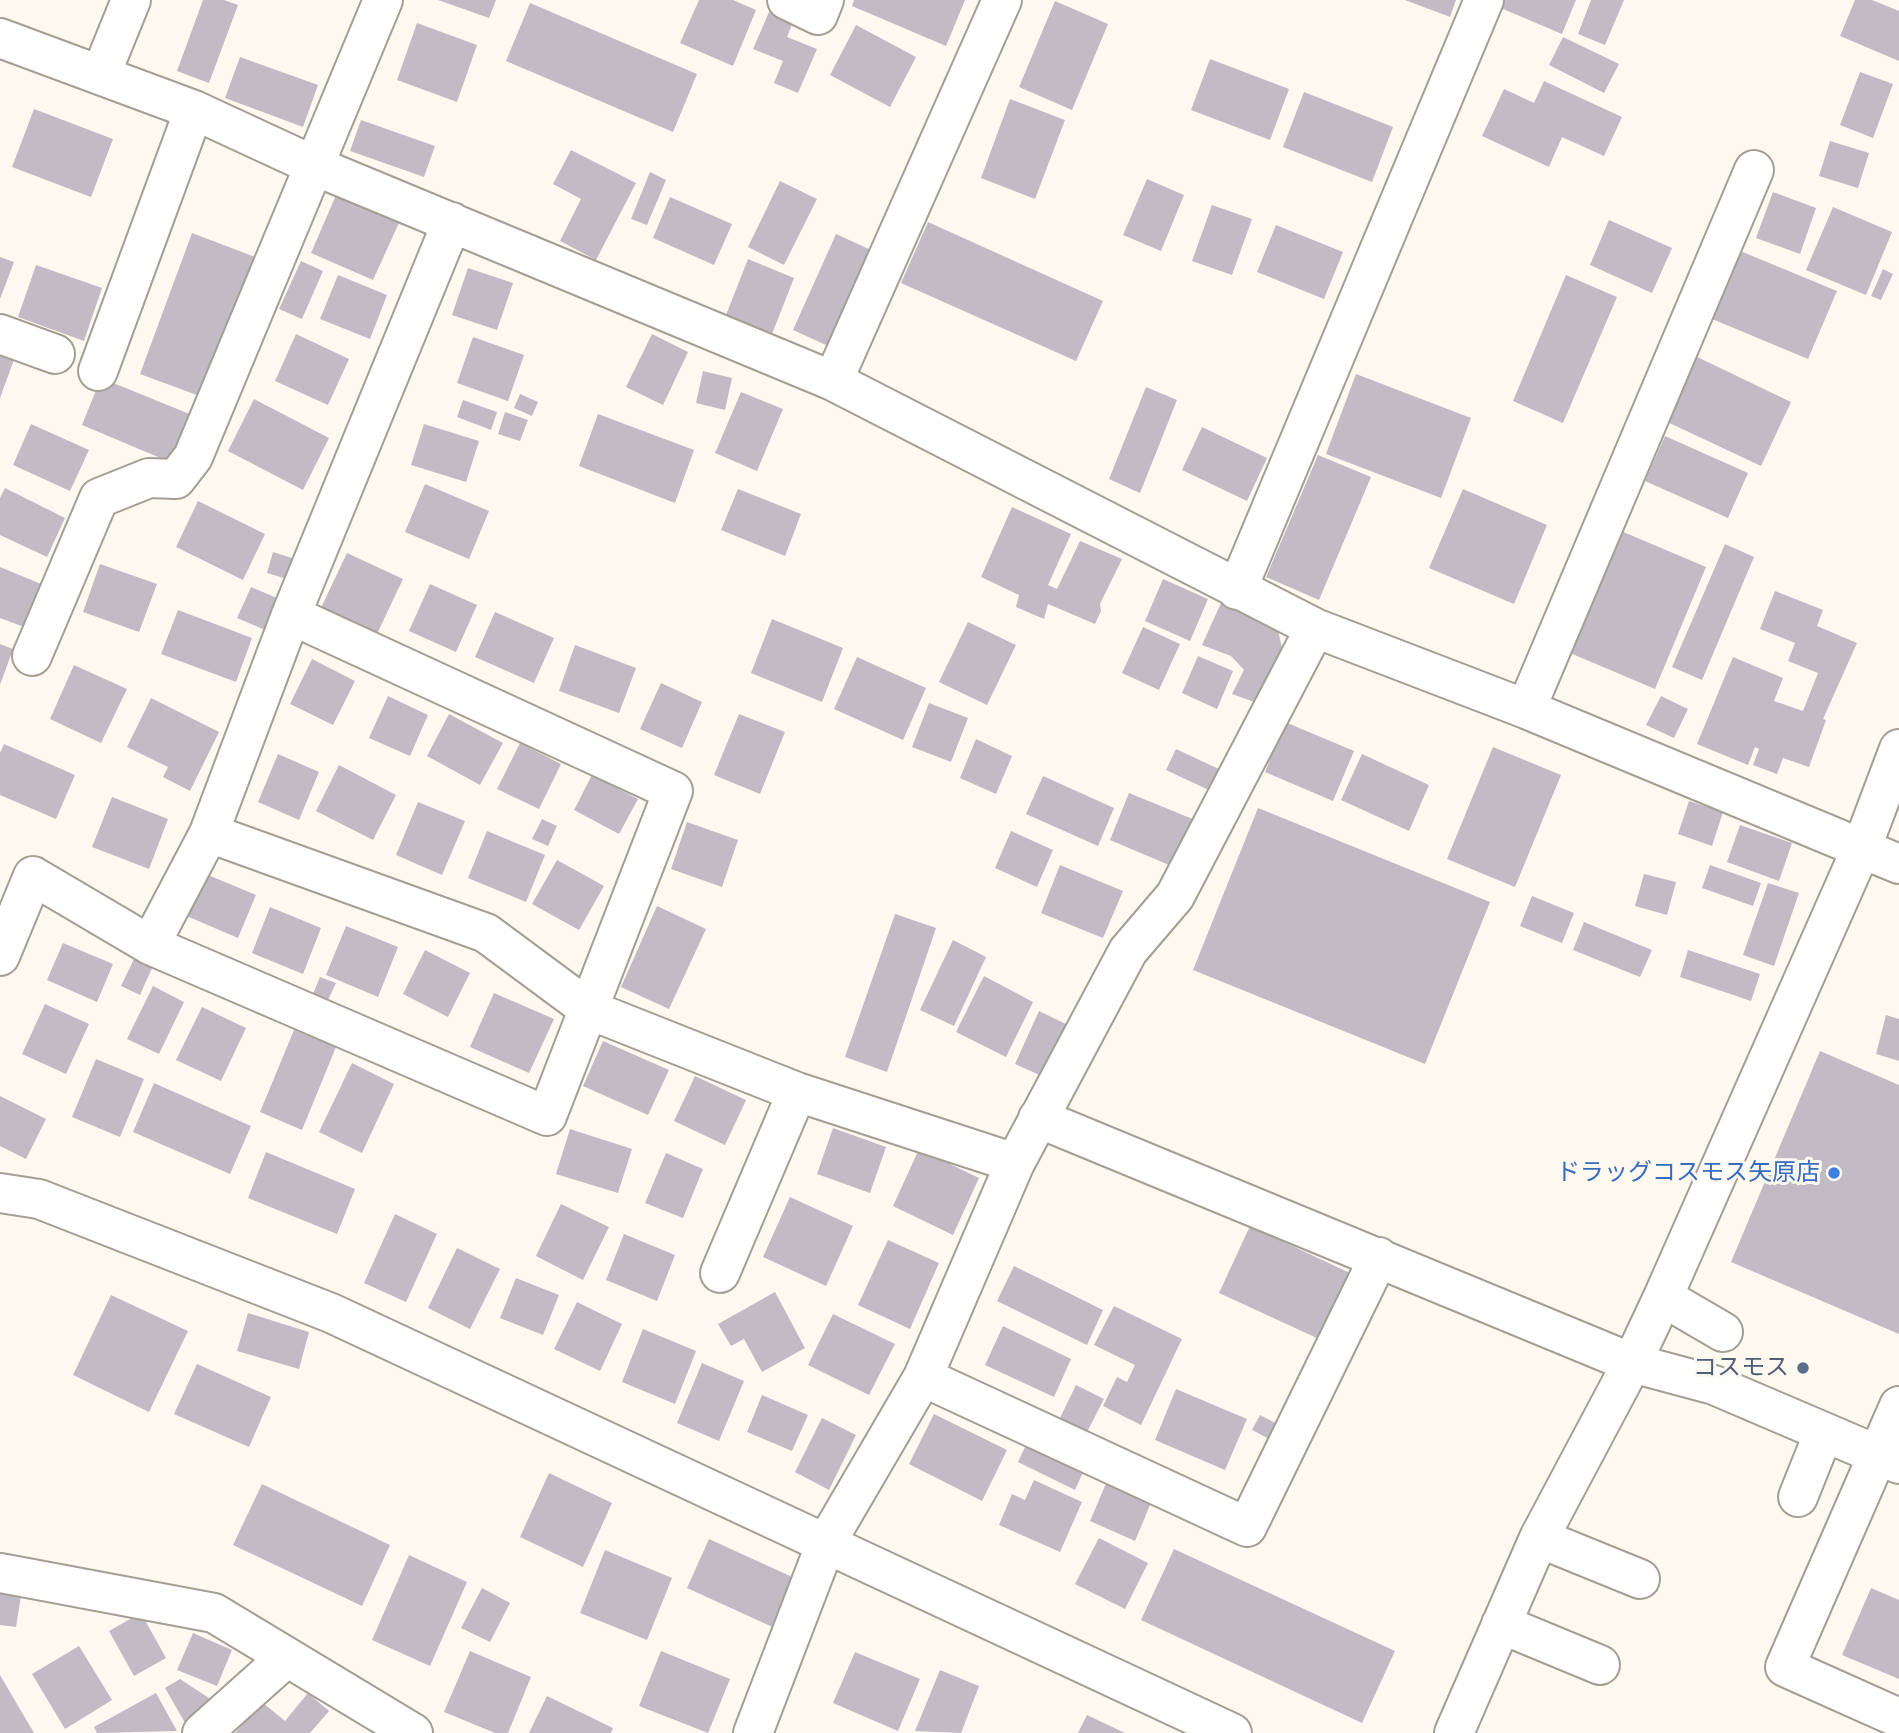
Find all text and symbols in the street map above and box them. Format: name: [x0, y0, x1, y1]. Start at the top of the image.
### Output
place label: ドラッグコスモス矢原店: [1556, 1159, 1820, 1187]
marker: ドラッグコスモス矢原店: [1826, 1165, 1842, 1181]
place label: コスモス: [1693, 1354, 1789, 1382]
marker: コスモス: [1795, 1360, 1811, 1376]

